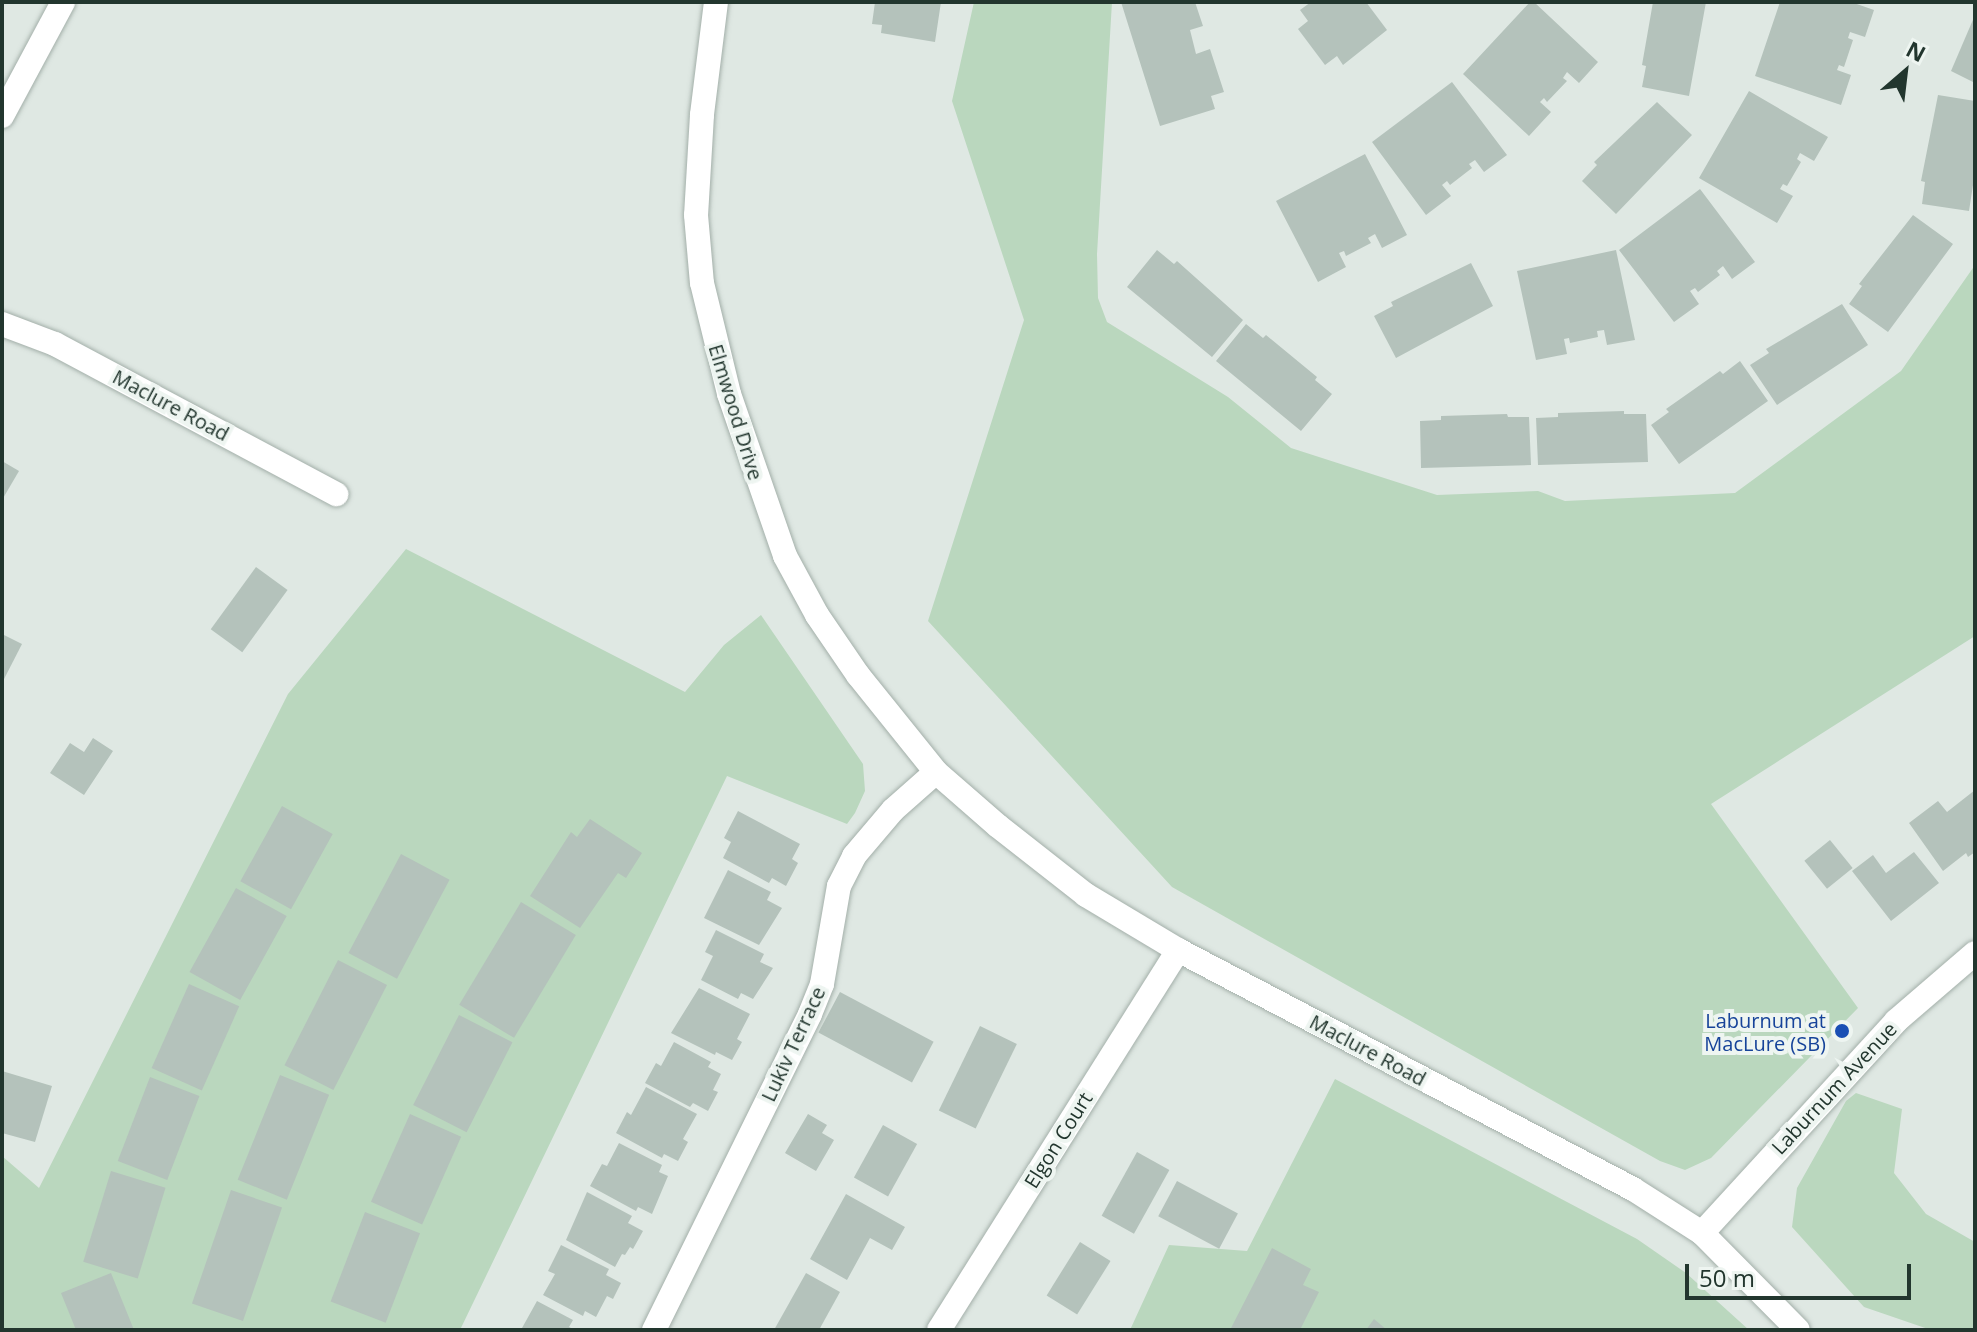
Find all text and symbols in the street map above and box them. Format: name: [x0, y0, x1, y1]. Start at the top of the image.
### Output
north arrow: [1865, 32, 1945, 112]
text: N: [1901, 33, 1931, 68]
street label: Elmwood Drive: [704, 341, 768, 483]
street label: Maclure Road: [109, 364, 233, 446]
street label: Lukiv Terrace: [756, 983, 830, 1105]
place label: Laburnum at MacLure (SB): [1704, 1008, 1826, 1055]
street label: Maclure Road: [1306, 1009, 1430, 1091]
street label: Laburnum Avenue: [1767, 1017, 1901, 1159]
marker: Laburnum at MacLure (SB): [1833, 1022, 1851, 1040]
street label: Elgon Court: [1019, 1088, 1097, 1192]
scale bar: [1689, 1248, 1915, 1298]
text: 50 m: [1699, 1261, 1755, 1294]

